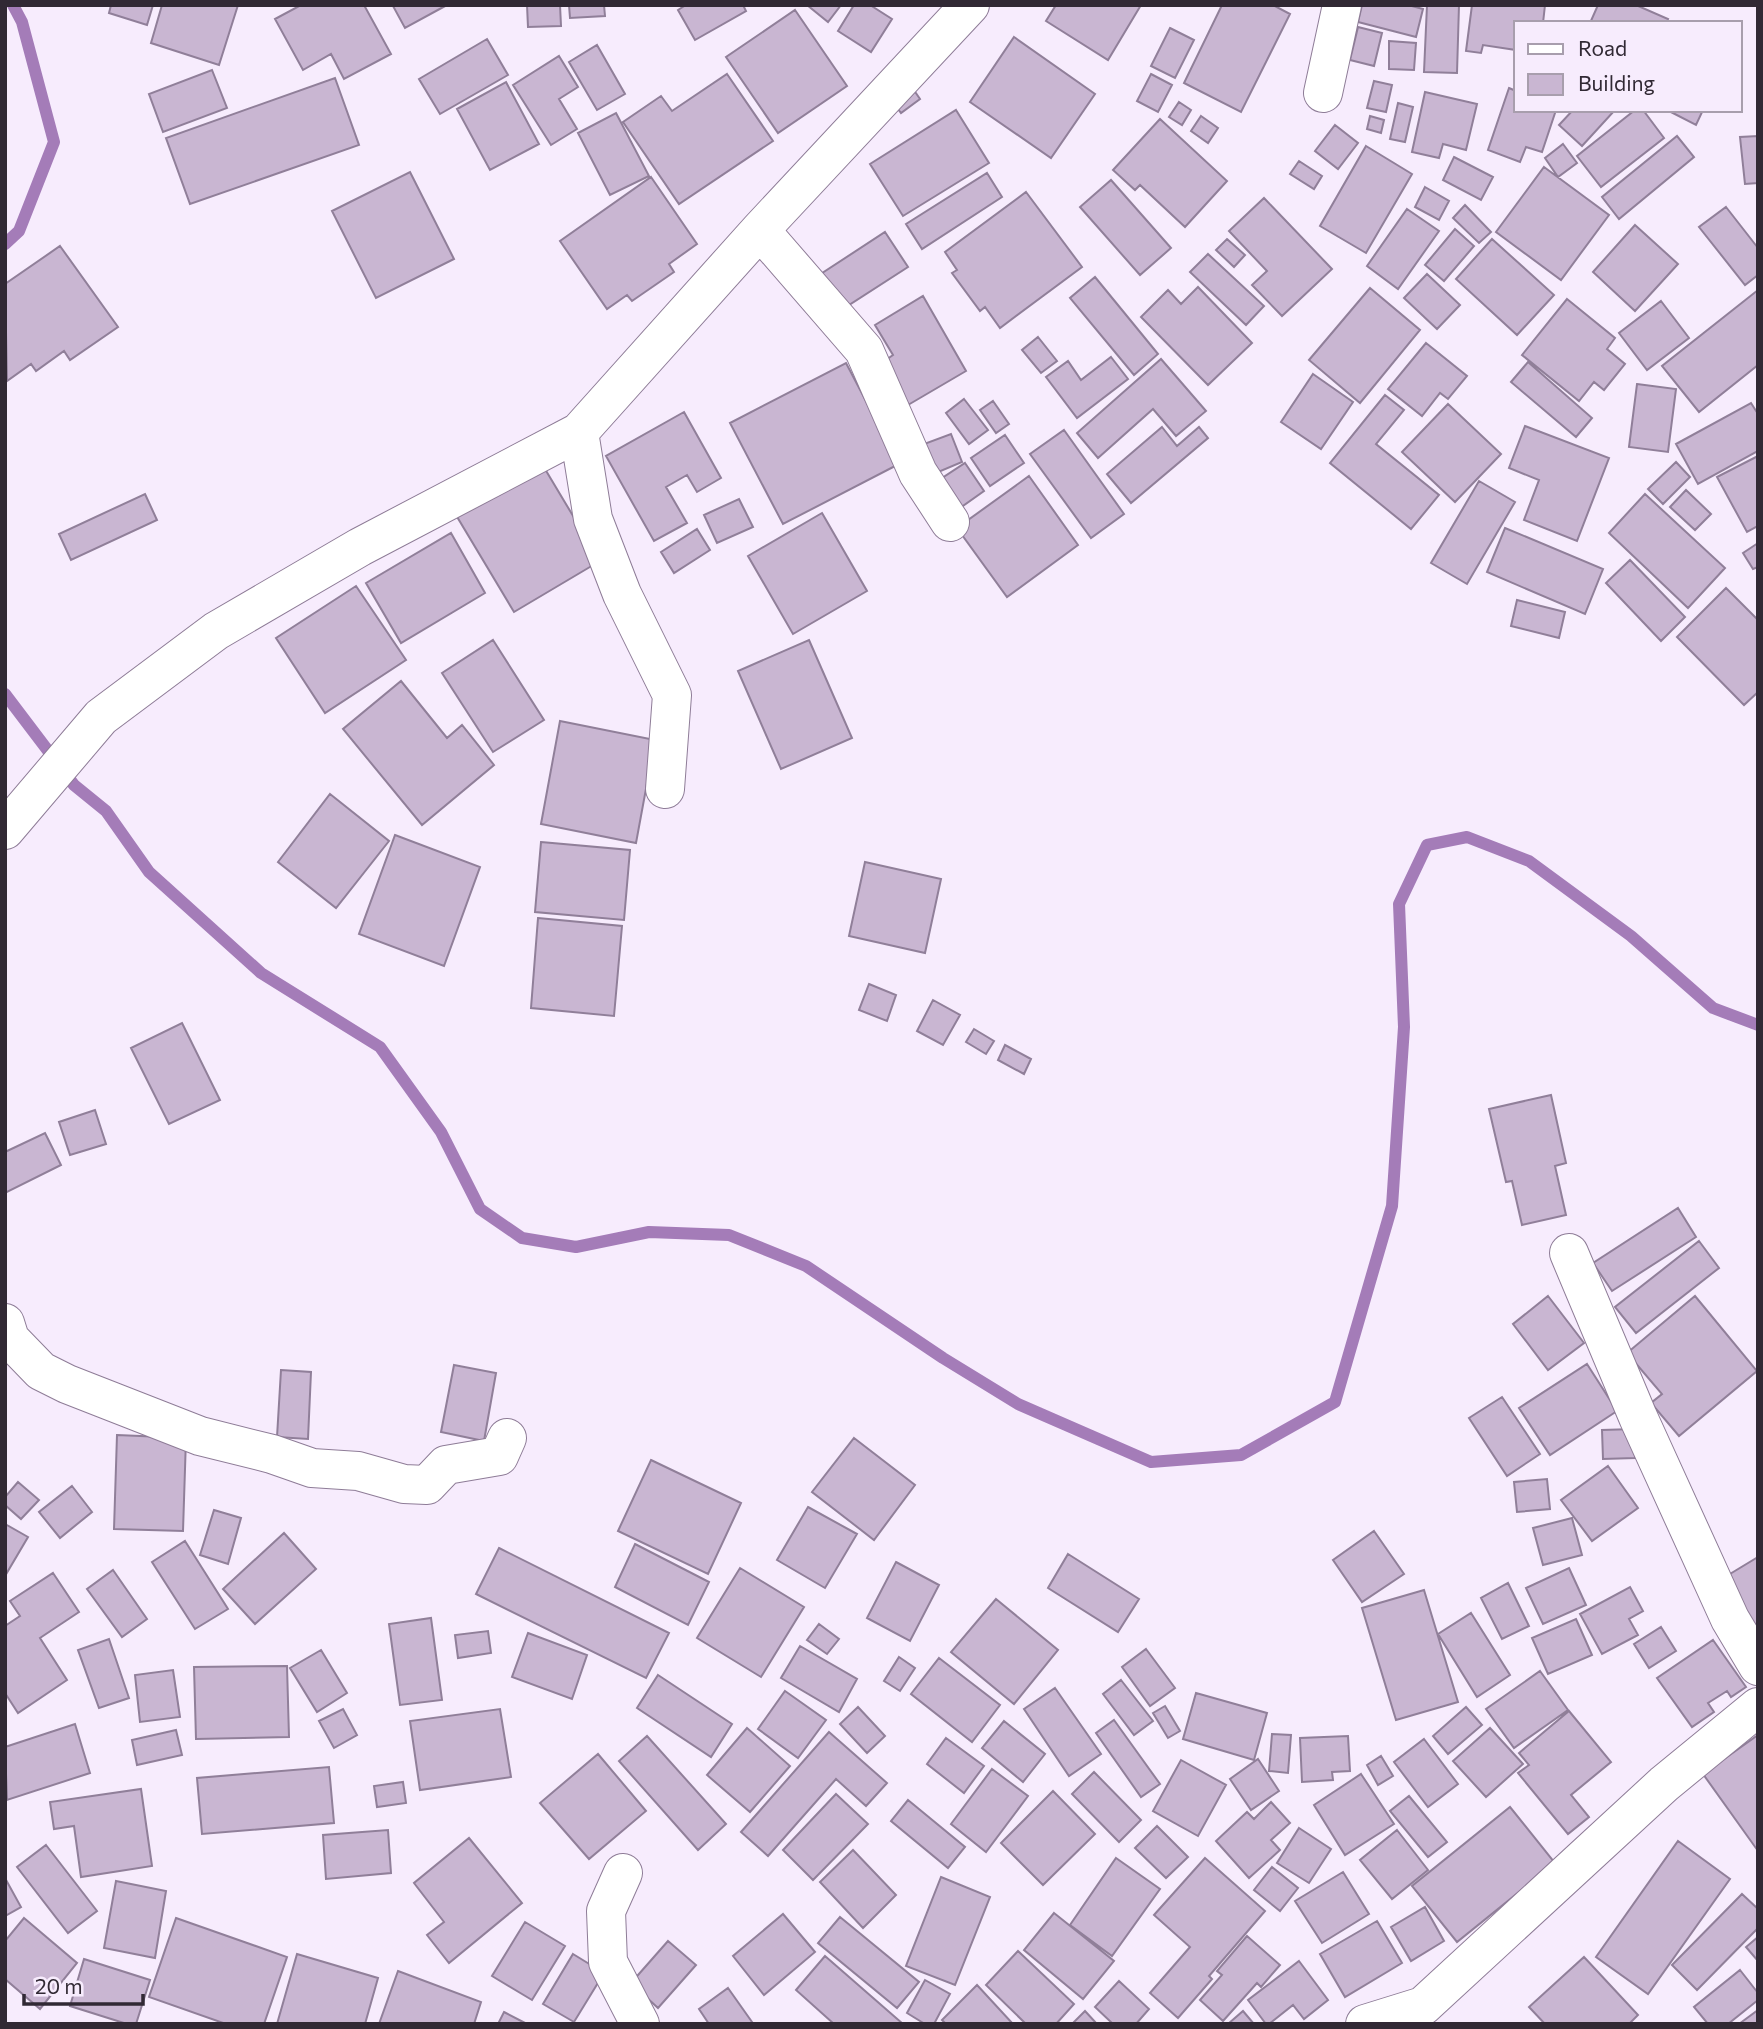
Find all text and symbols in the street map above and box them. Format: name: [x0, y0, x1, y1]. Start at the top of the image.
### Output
legend: [1514, 21, 1742, 112]
text: Road: [1578, 35, 1627, 60]
text: Building: [1578, 70, 1655, 95]
scale bar: [24, 1962, 144, 2006]
text: 20 m: [35, 1973, 83, 1998]

